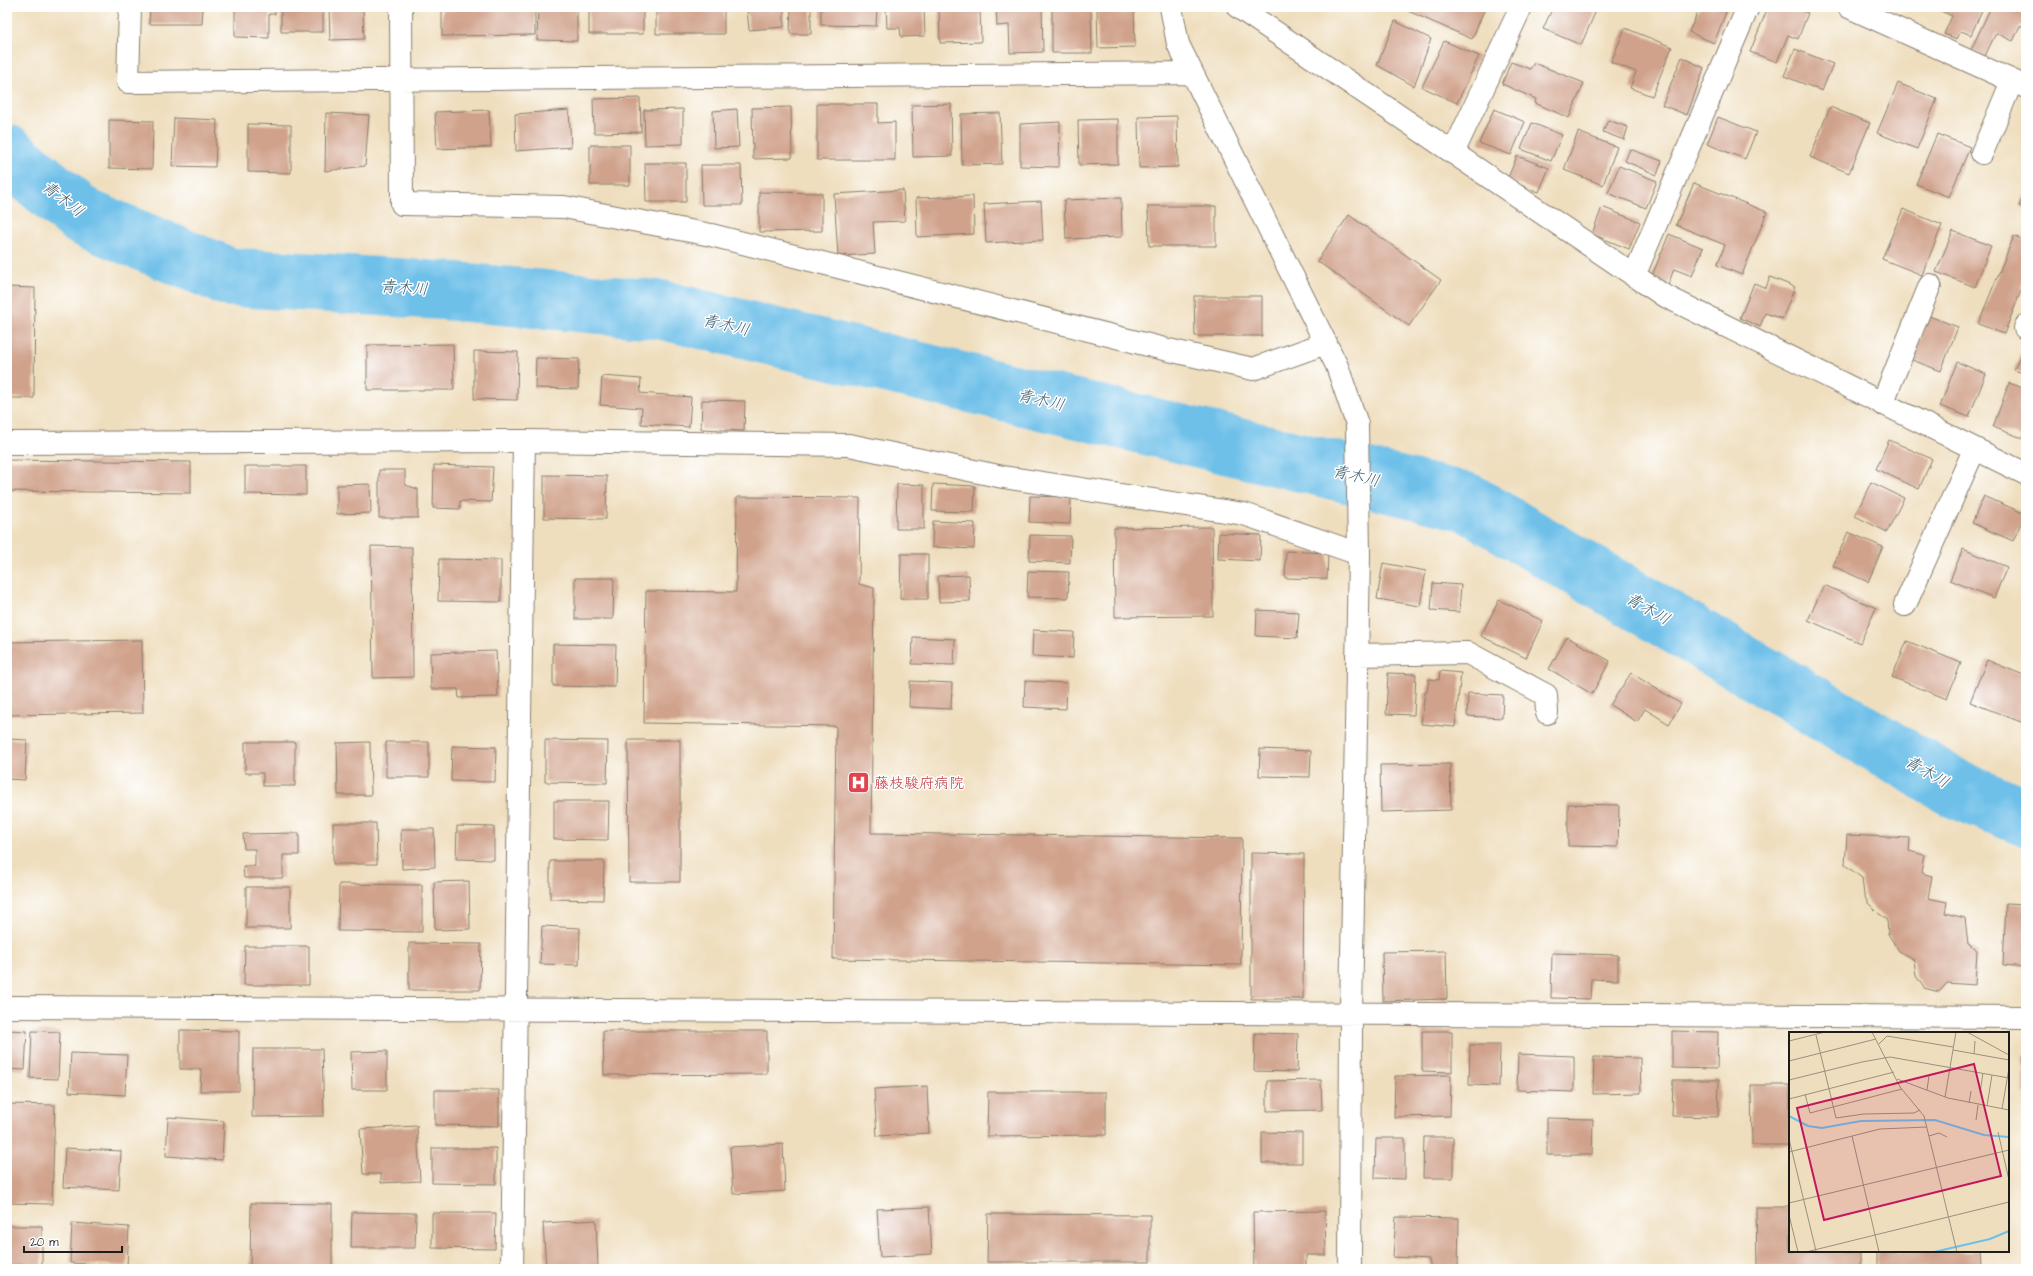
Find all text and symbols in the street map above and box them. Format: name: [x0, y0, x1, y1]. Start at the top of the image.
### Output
water label: 青木川: [37, 176, 89, 222]
water label: 青木川: [379, 275, 429, 301]
water label: 青木川: [700, 309, 752, 341]
water label: 青木川: [1015, 384, 1067, 416]
water label: 青木川: [1330, 460, 1382, 492]
water label: 青木川: [1622, 587, 1674, 631]
water label: 青木川: [1901, 750, 1953, 794]
hospital icon: 藤枝駿府病院: [845, 770, 871, 796]
place label: 藤枝駿府病院: [874, 773, 964, 794]
inset map: [1789, 1032, 2009, 1252]
scale bar: [24, 1228, 122, 1254]
text: 20 m: [30, 1234, 59, 1251]

